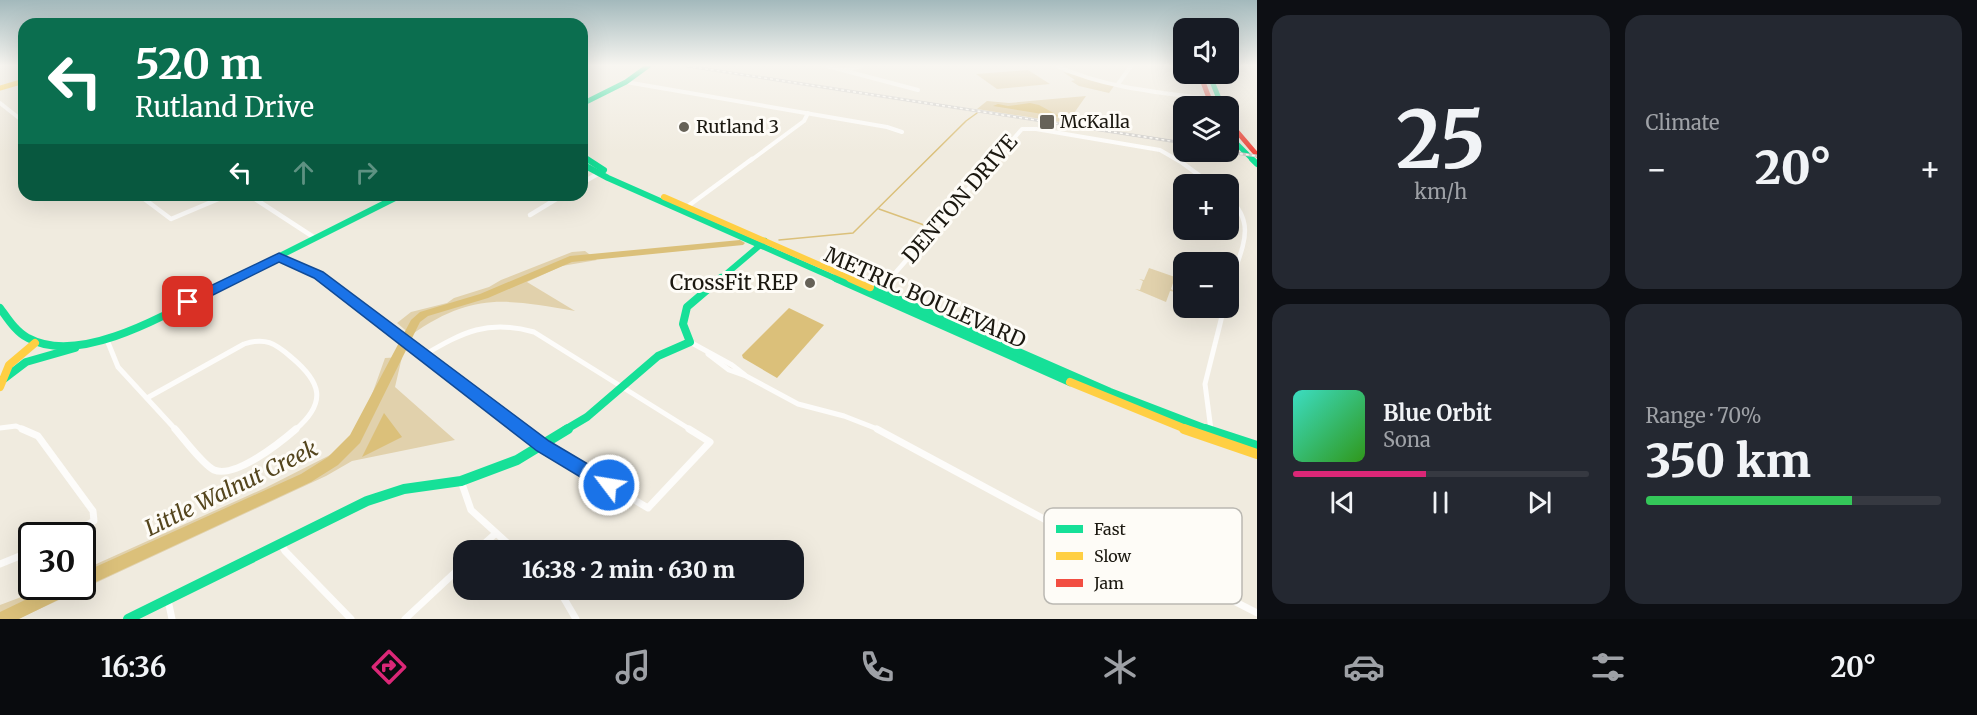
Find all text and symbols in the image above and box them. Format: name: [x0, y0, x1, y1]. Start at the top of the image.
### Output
map controls: [1173, 18, 1239, 318]
button: sound: [1173, 18, 1239, 84]
text: 520 m: [135, 38, 262, 90]
icon: left: [36, 42, 114, 120]
text: Rutland Drive: [135, 90, 314, 124]
text: 25: [1396, 91, 1486, 189]
button: layers: [1173, 96, 1239, 162]
place label: McKalla: [1060, 110, 1130, 133]
text: Climate: [1646, 110, 1720, 135]
marker: McKalla: [1038, 113, 1056, 131]
place label: Rutland 3: [696, 115, 779, 138]
marker: Rutland 3: [677, 120, 691, 134]
street label: DENTON DRIVE: [896, 128, 1023, 269]
text: 20°: [1755, 140, 1832, 196]
text: −: [1646, 149, 1668, 190]
text: +: [1919, 149, 1941, 190]
icon: left: [224, 156, 257, 189]
icon: ahead: [287, 156, 320, 189]
icon: right: [350, 156, 383, 189]
button: +: [1173, 174, 1239, 240]
text: km/h: [1414, 179, 1467, 204]
street label: METRIC BOULEVARD: [820, 241, 1030, 354]
button: −: [1173, 252, 1239, 318]
place label: CrossFit REP: [670, 269, 798, 296]
pin: [162, 276, 213, 327]
marker: CrossFit REP: [803, 276, 817, 290]
icon: arrive: [171, 285, 204, 318]
text: Blue Orbit: [1383, 399, 1492, 427]
text: Range · 70%: [1646, 403, 1762, 428]
text: Sona: [1383, 427, 1431, 452]
text: 350 km: [1646, 433, 1811, 489]
water label: Little Walnut Creek: [140, 434, 322, 542]
position arrow: [577, 453, 641, 517]
icon: previous: [1326, 486, 1359, 519]
icon: pause: [1424, 486, 1457, 519]
icon: next: [1523, 486, 1556, 519]
legend: [1044, 508, 1242, 604]
text: Fast: [1094, 519, 1127, 539]
speed limit sign: 30: [18, 522, 96, 600]
text: Slow: [1094, 546, 1132, 566]
text: 16:38 · 2 min · 630 m: [522, 556, 735, 584]
text: Jam: [1093, 573, 1124, 593]
icon: directions: [368, 646, 410, 688]
icon: music: [612, 646, 654, 688]
icon: phone: [856, 646, 898, 688]
icon: climate: [1099, 646, 1141, 688]
icon: car: [1343, 646, 1385, 688]
icon: filters: [1587, 646, 1629, 688]
text: 16:36: [101, 650, 166, 684]
text: 20°: [1830, 650, 1876, 684]

